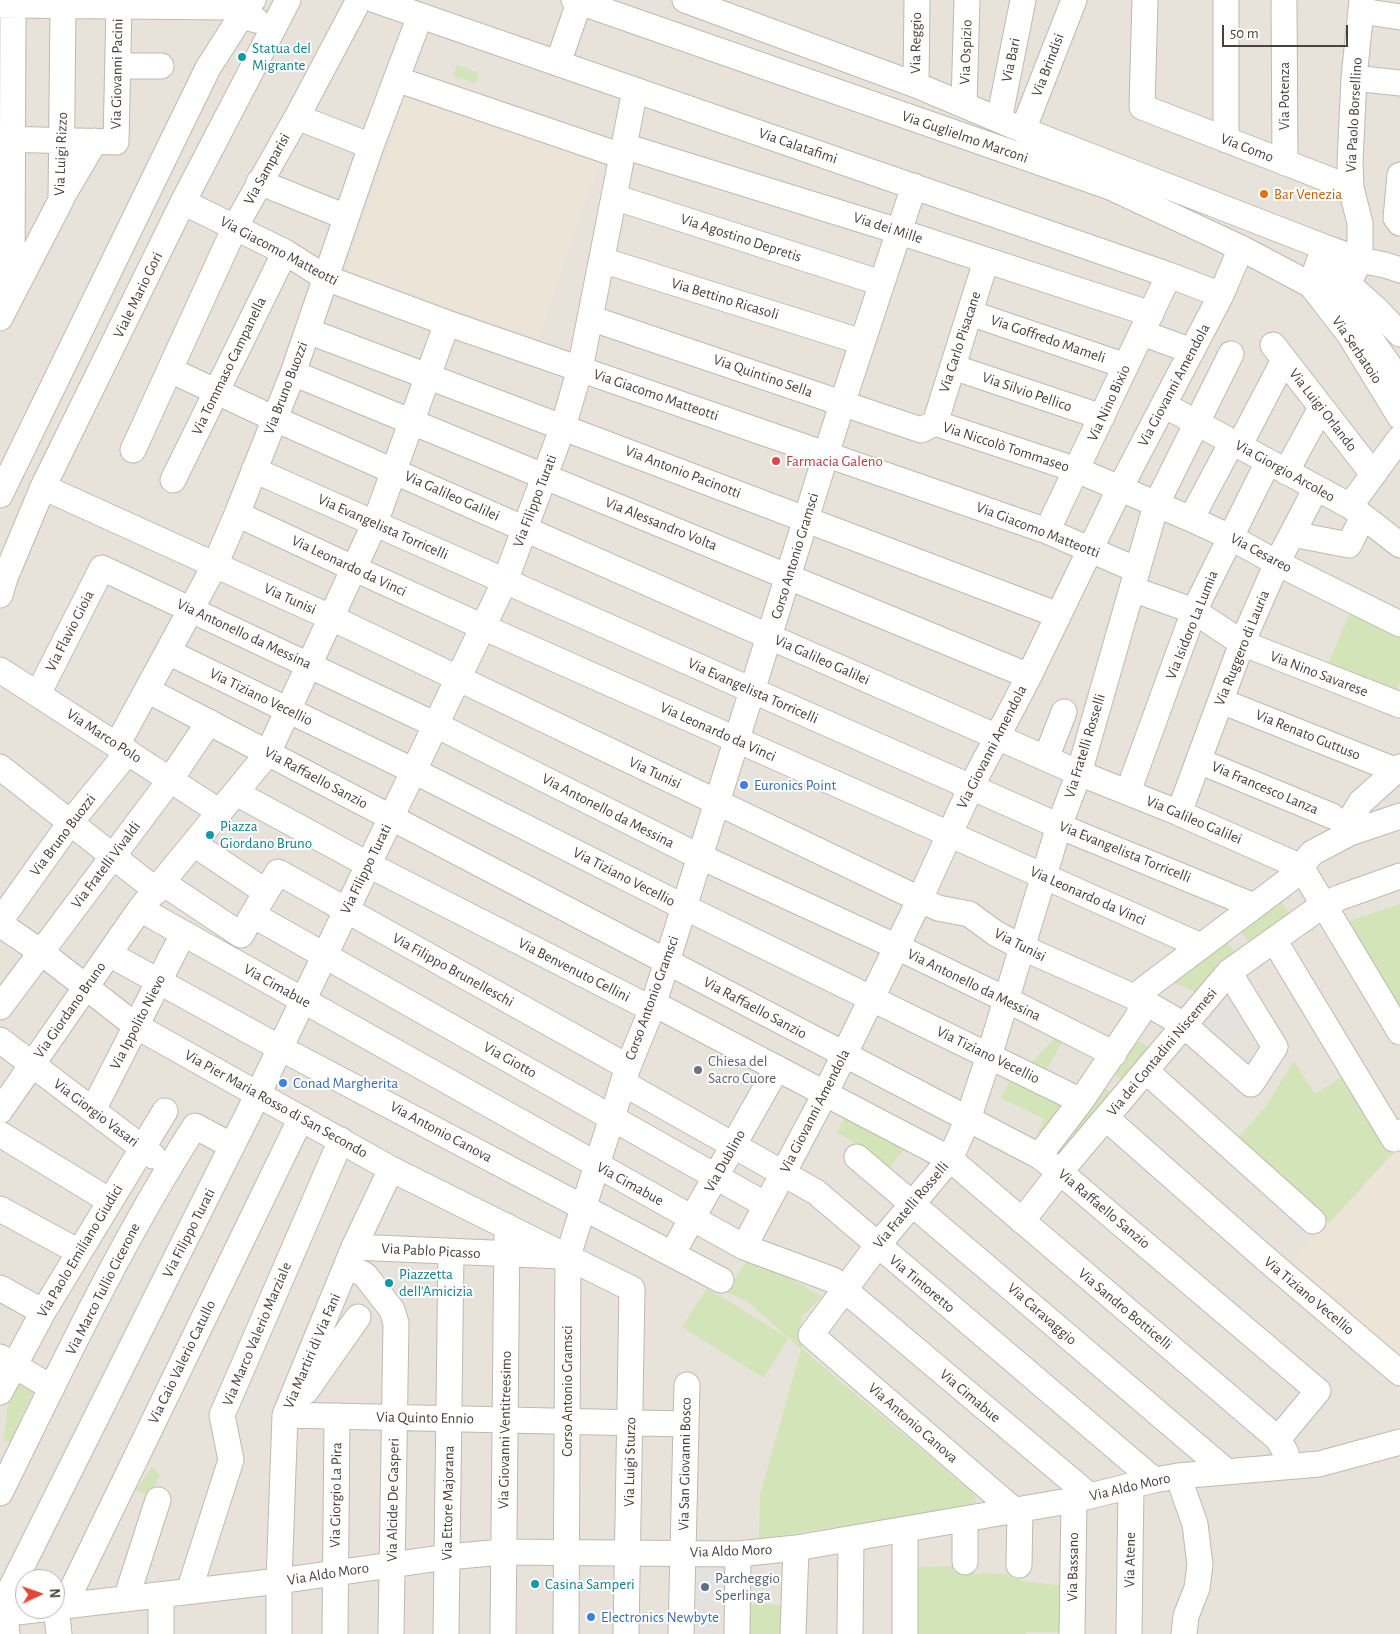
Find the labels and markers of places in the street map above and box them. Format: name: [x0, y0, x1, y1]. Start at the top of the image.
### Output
place label: Statua del Migrante: [252, 39, 311, 74]
marker: Statua del Migrante: [236, 51, 248, 63]
place label: Bar Venezia: [1274, 185, 1342, 203]
marker: Bar Venezia: [1258, 188, 1270, 200]
place label: Farmacia Galeno: [786, 452, 883, 470]
marker: Farmacia Galeno: [770, 455, 782, 467]
place label: Euronics Point: [754, 776, 836, 794]
marker: Euronics Point: [738, 779, 750, 791]
place label: Piazza Giordano Bruno: [220, 817, 312, 852]
marker: Piazza Giordano Bruno: [204, 829, 216, 841]
place label: Chiesa del Sacro Cuore: [708, 1052, 776, 1087]
marker: Chiesa del Sacro Cuore: [692, 1064, 704, 1076]
place label: Conad Margherita: [293, 1074, 398, 1092]
marker: Conad Margherita: [277, 1077, 289, 1089]
place label: Piazzetta dell'Amicizia: [399, 1265, 473, 1300]
marker: Piazzetta dell'Amicizia: [383, 1277, 395, 1289]
place label: Parcheggio Sperlinga: [715, 1569, 780, 1604]
place label: Casina Samperi: [545, 1575, 635, 1593]
marker: Casina Samperi: [529, 1578, 541, 1590]
marker: Parcheggio Sperlinga: [699, 1581, 711, 1593]
place label: Electronics Newbyte: [601, 1608, 719, 1626]
marker: Electronics Newbyte: [585, 1611, 597, 1623]

